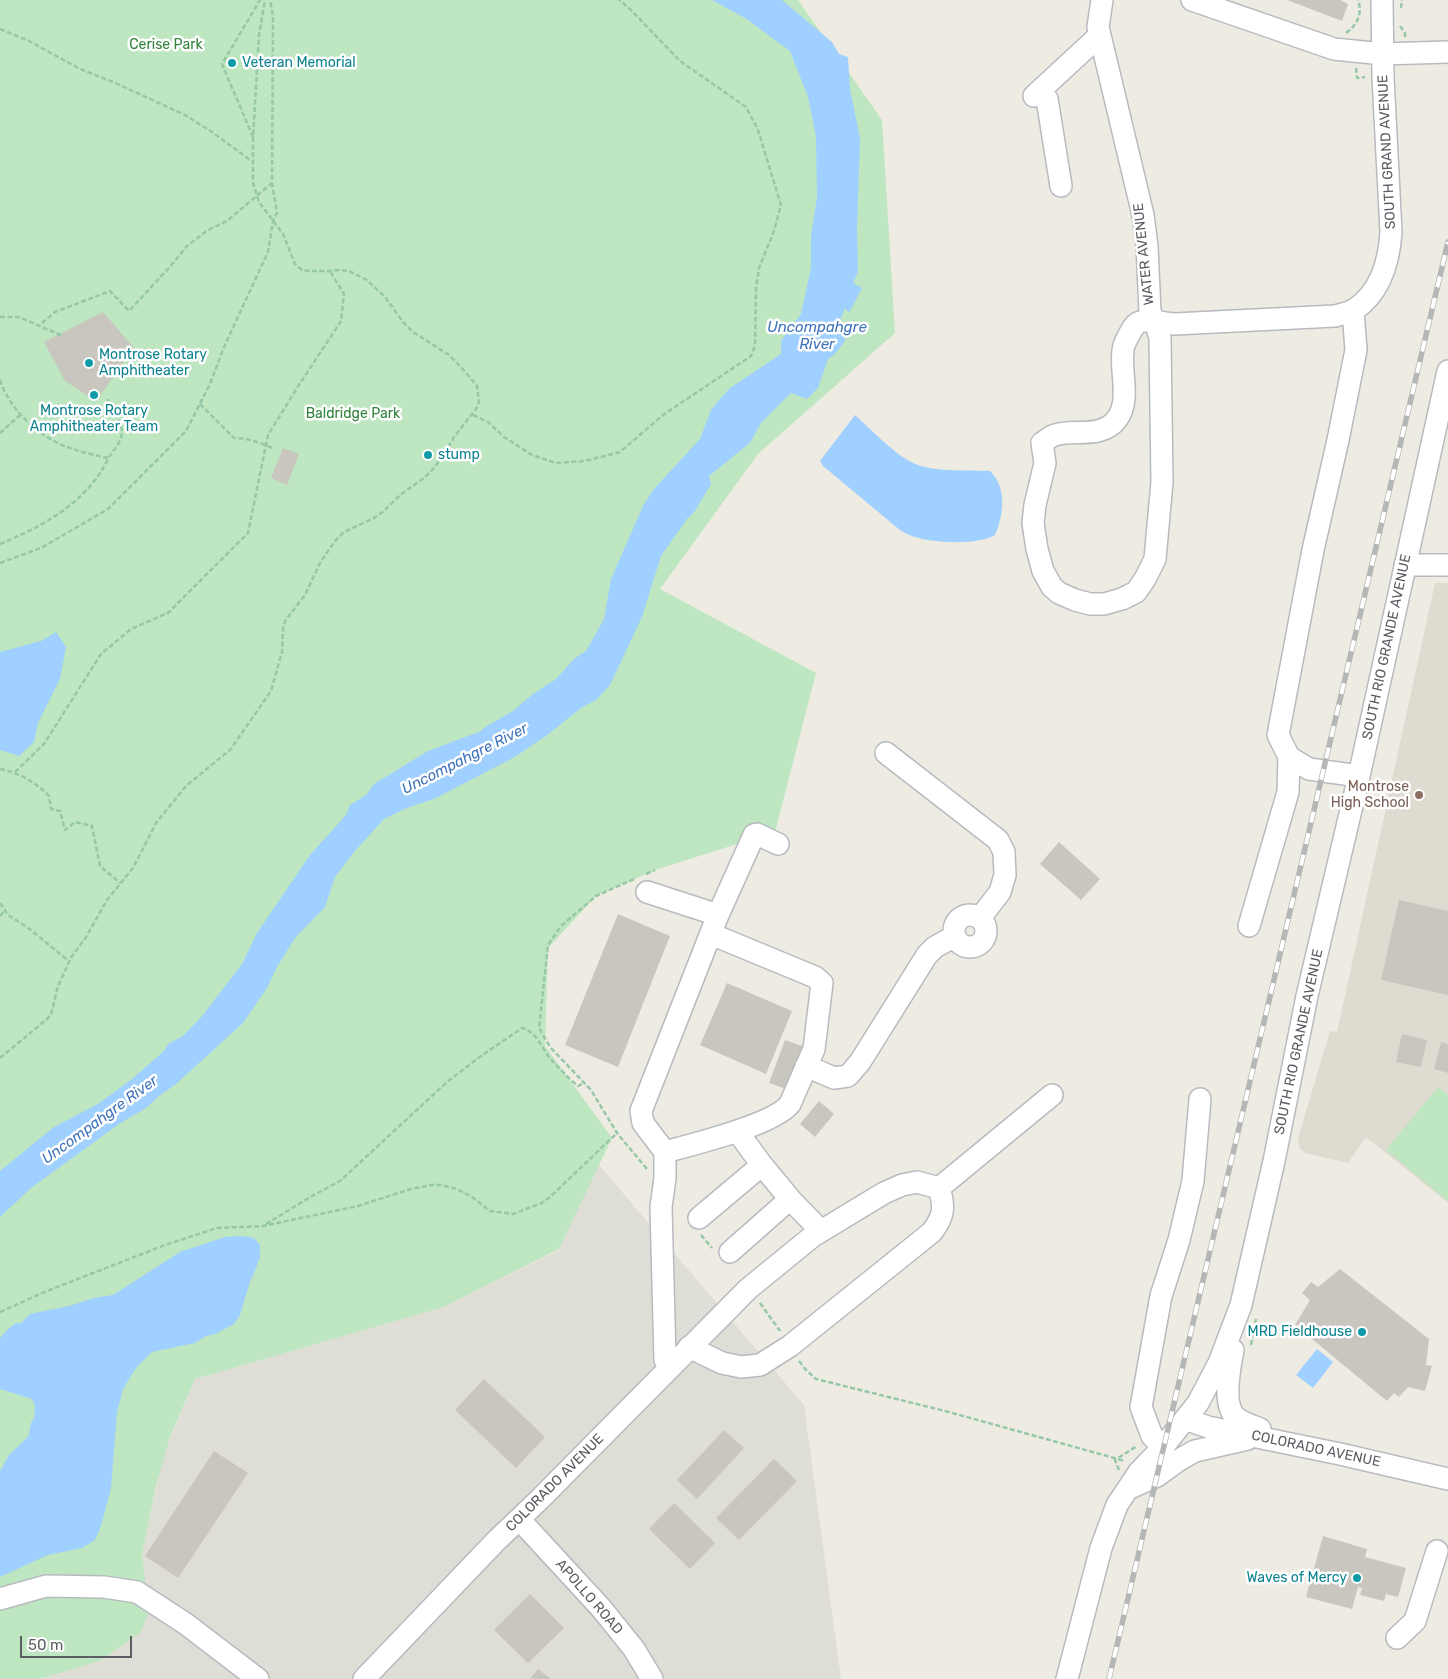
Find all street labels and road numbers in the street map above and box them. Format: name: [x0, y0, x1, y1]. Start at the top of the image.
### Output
street label: SOUTH GRAND AVENUE: [1375, 74, 1399, 230]
street label: WATER AVENUE: [1130, 202, 1158, 306]
street label: SOUTH RIO GRANDE AVENUE: [1359, 553, 1415, 741]
street label: SOUTH RIO GRANDE AVENUE: [1271, 948, 1327, 1136]
street label: COLORADO AVENUE: [1250, 1427, 1382, 1471]
street label: COLORADO AVENUE: [503, 1431, 607, 1535]
street label: APOLLO ROAD: [552, 1556, 626, 1638]

